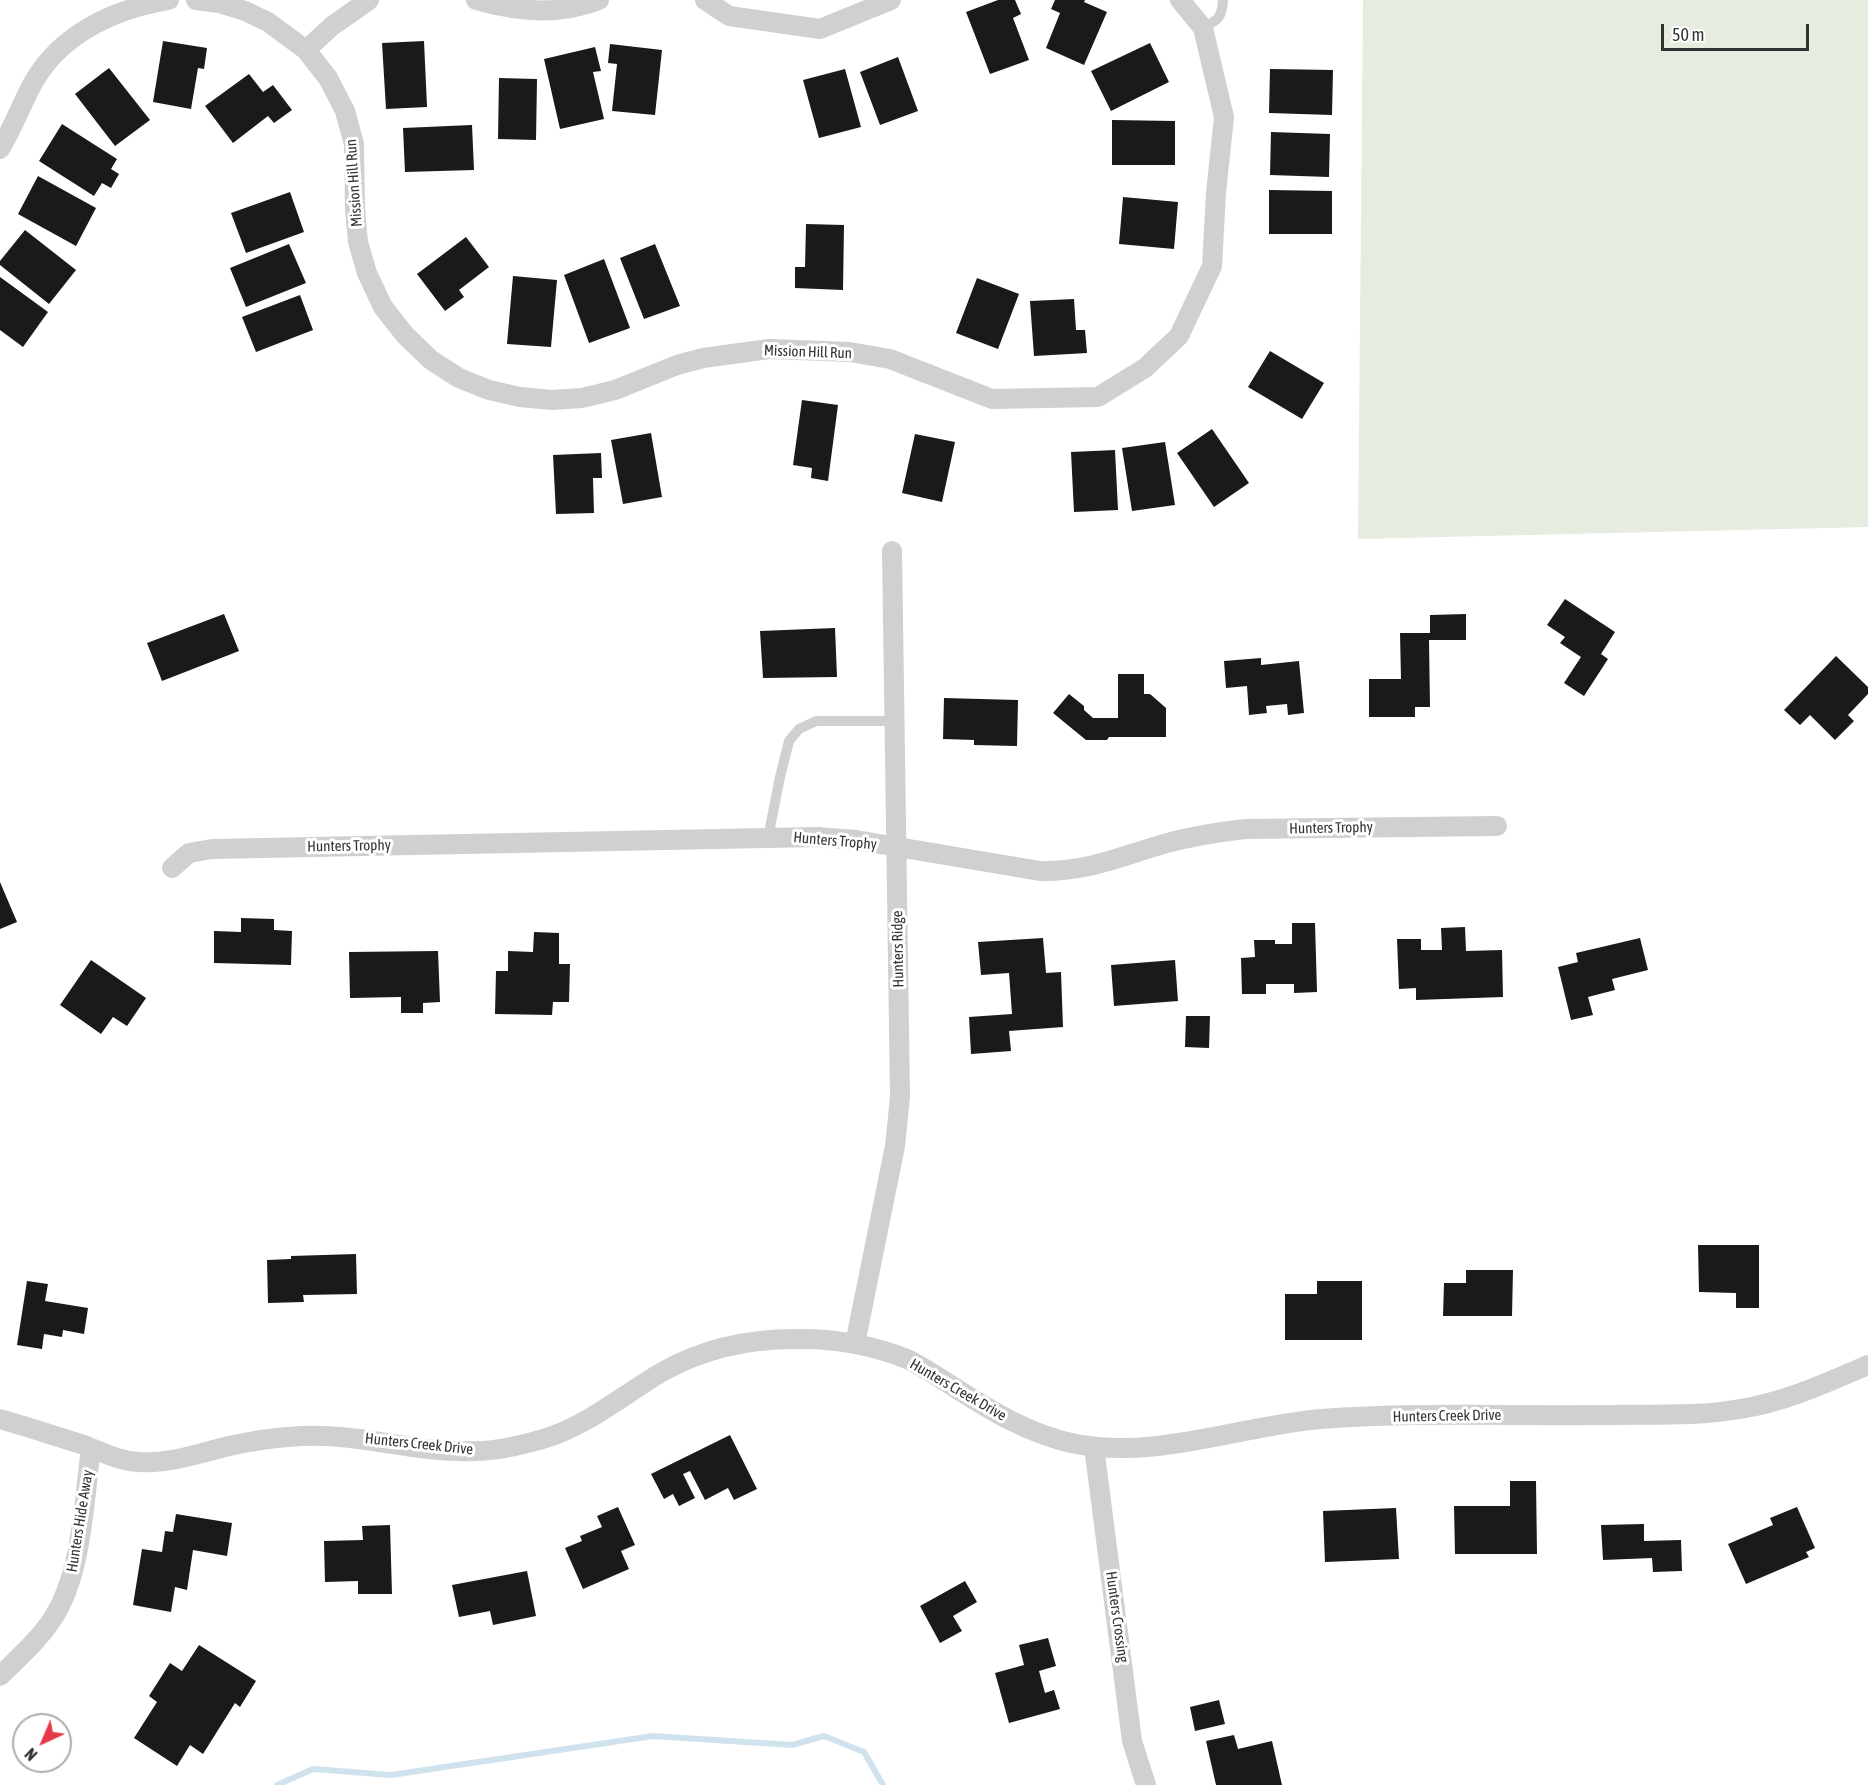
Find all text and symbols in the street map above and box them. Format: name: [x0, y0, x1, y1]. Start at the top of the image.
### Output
scale bar: [1664, 12, 1812, 50]
text: 50 m: [1672, 24, 1704, 45]
street label: Mission Hill Run: [342, 138, 366, 228]
street label: Mission Hill Run: [764, 341, 852, 363]
street label: Hunters Trophy: [1289, 818, 1373, 838]
street label: Hunters Trophy: [793, 828, 877, 854]
street label: Hunters Trophy: [307, 836, 391, 856]
street label: Hunters Ridge: [888, 910, 908, 988]
street label: Hunters Creek Drive: [907, 1355, 1009, 1425]
street label: Hunters Creek Drive: [1393, 1406, 1501, 1426]
street label: Hunters Creek Drive: [364, 1429, 474, 1459]
street label: Hunters Hide Away: [63, 1469, 97, 1573]
street label: Hunters Crossing: [1102, 1570, 1132, 1664]
north arrow: [12, 1713, 72, 1773]
text: N: [21, 1745, 41, 1764]

